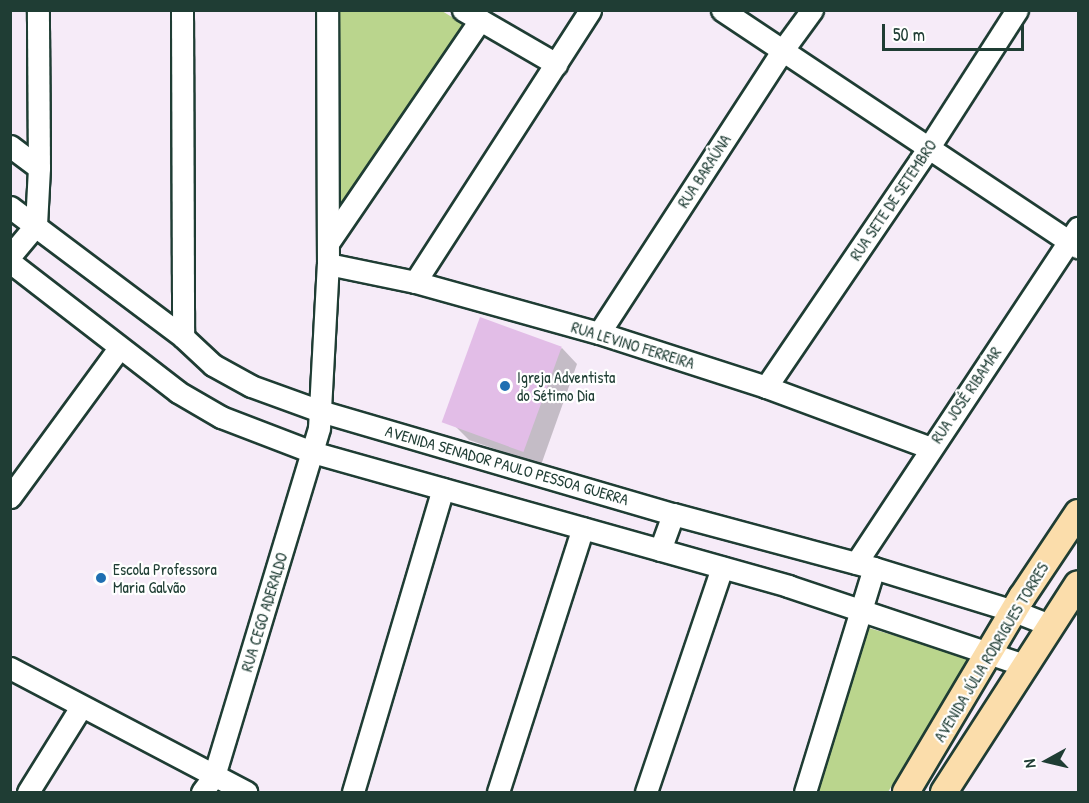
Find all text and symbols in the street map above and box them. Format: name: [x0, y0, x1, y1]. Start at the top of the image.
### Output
scale bar: [885, 12, 1028, 50]
text: 50 m: [893, 22, 925, 47]
street label: RUA BARAÚNA: [673, 131, 735, 211]
street label: RUA SETE DE SETEMBRO: [846, 136, 940, 264]
street label: RUA LEVINO FERREIRA: [569, 317, 697, 373]
street label: RUA JOSÉ RIBAMAR: [927, 343, 1005, 447]
place label: Igreja Adventista do Sétimo Dia: [517, 367, 615, 405]
marker: Igreja Adventista do Sétimo Dia: [498, 379, 512, 393]
street label: AVENIDA SENADOR PAULO PESSOA GUERRA: [383, 421, 631, 509]
street label: RUA CEGO ADERALDO: [237, 550, 291, 674]
place label: Escola Professora Maria Galvão: [113, 559, 217, 597]
street label: AVENIDA JÚLIA RODRIGUES TORRES: [930, 559, 1052, 745]
marker: Escola Professora Maria Galvão: [94, 571, 108, 585]
north arrow: [1017, 731, 1077, 791]
text: N: [1018, 758, 1041, 769]

